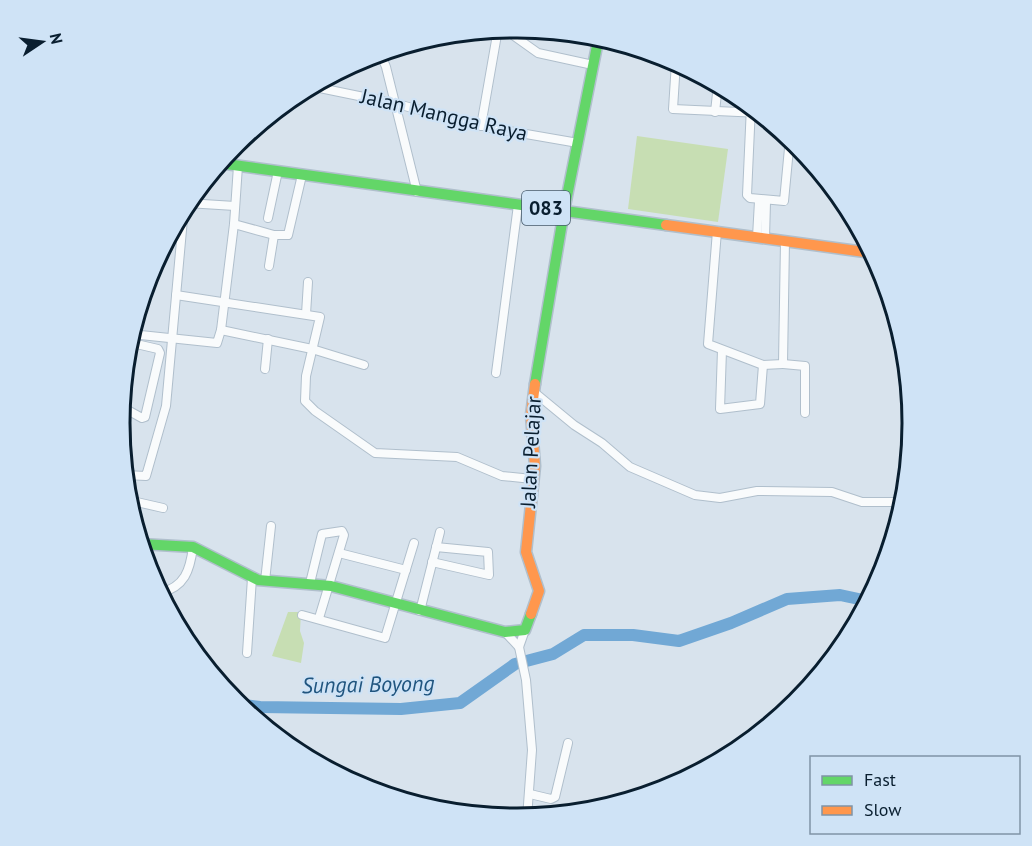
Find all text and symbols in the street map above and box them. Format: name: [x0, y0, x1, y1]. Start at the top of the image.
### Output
north arrow: [12, 12, 72, 72]
text: N: [46, 31, 68, 46]
street label: Jalan Mangga Raya: [357, 82, 530, 147]
road number: 083: [522, 191, 570, 225]
street label: Jalan Pelajar: [514, 396, 547, 509]
water label: Sungai Boyong: [301, 669, 435, 699]
legend: [810, 756, 1020, 834]
text: Fast: [864, 768, 896, 791]
text: Slow: [864, 798, 902, 821]

